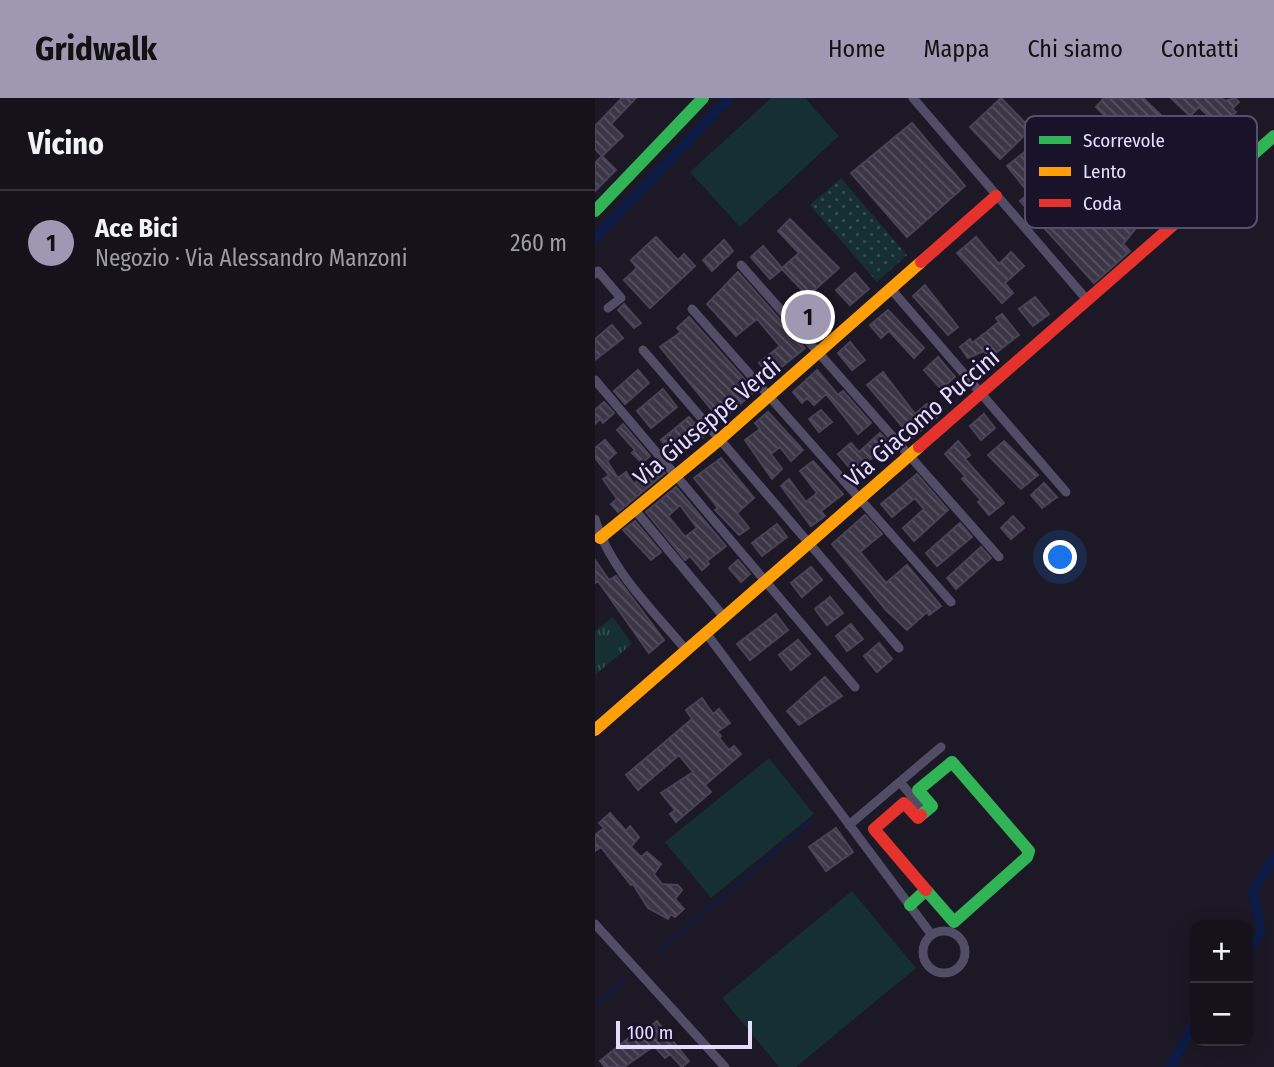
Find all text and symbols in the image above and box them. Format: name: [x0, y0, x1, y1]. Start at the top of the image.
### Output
text: Gridwalk: [35, 29, 157, 69]
text: Home: [828, 35, 885, 63]
text: Mappa: [923, 35, 989, 63]
text: Chi siamo: [1027, 35, 1123, 63]
text: Contatti: [1161, 35, 1239, 63]
legend: [1025, 116, 1257, 228]
text: Vicino: [28, 126, 104, 162]
text: Scorrevole: [1083, 129, 1165, 152]
text: Lento: [1083, 160, 1126, 183]
text: Coda: [1083, 192, 1122, 215]
text: Ace Bici: [95, 213, 178, 244]
text: 1: [46, 229, 56, 257]
text: 260 m: [510, 229, 567, 257]
text: Negozio · Via Alessandro Manzoni: [95, 244, 408, 272]
pin: 1: [785, 291, 831, 343]
street label: Via Giacomo Puccini: [839, 343, 1005, 493]
street label: Via Giuseppe Verdi: [628, 352, 786, 492]
your location: [1043, 540, 1077, 574]
map controls: [1190, 920, 1253, 1046]
button: +: [1190, 920, 1253, 983]
button: −: [1190, 983, 1253, 1046]
scale bar: [616, 1018, 753, 1050]
text: 100 m: [627, 1021, 673, 1044]

